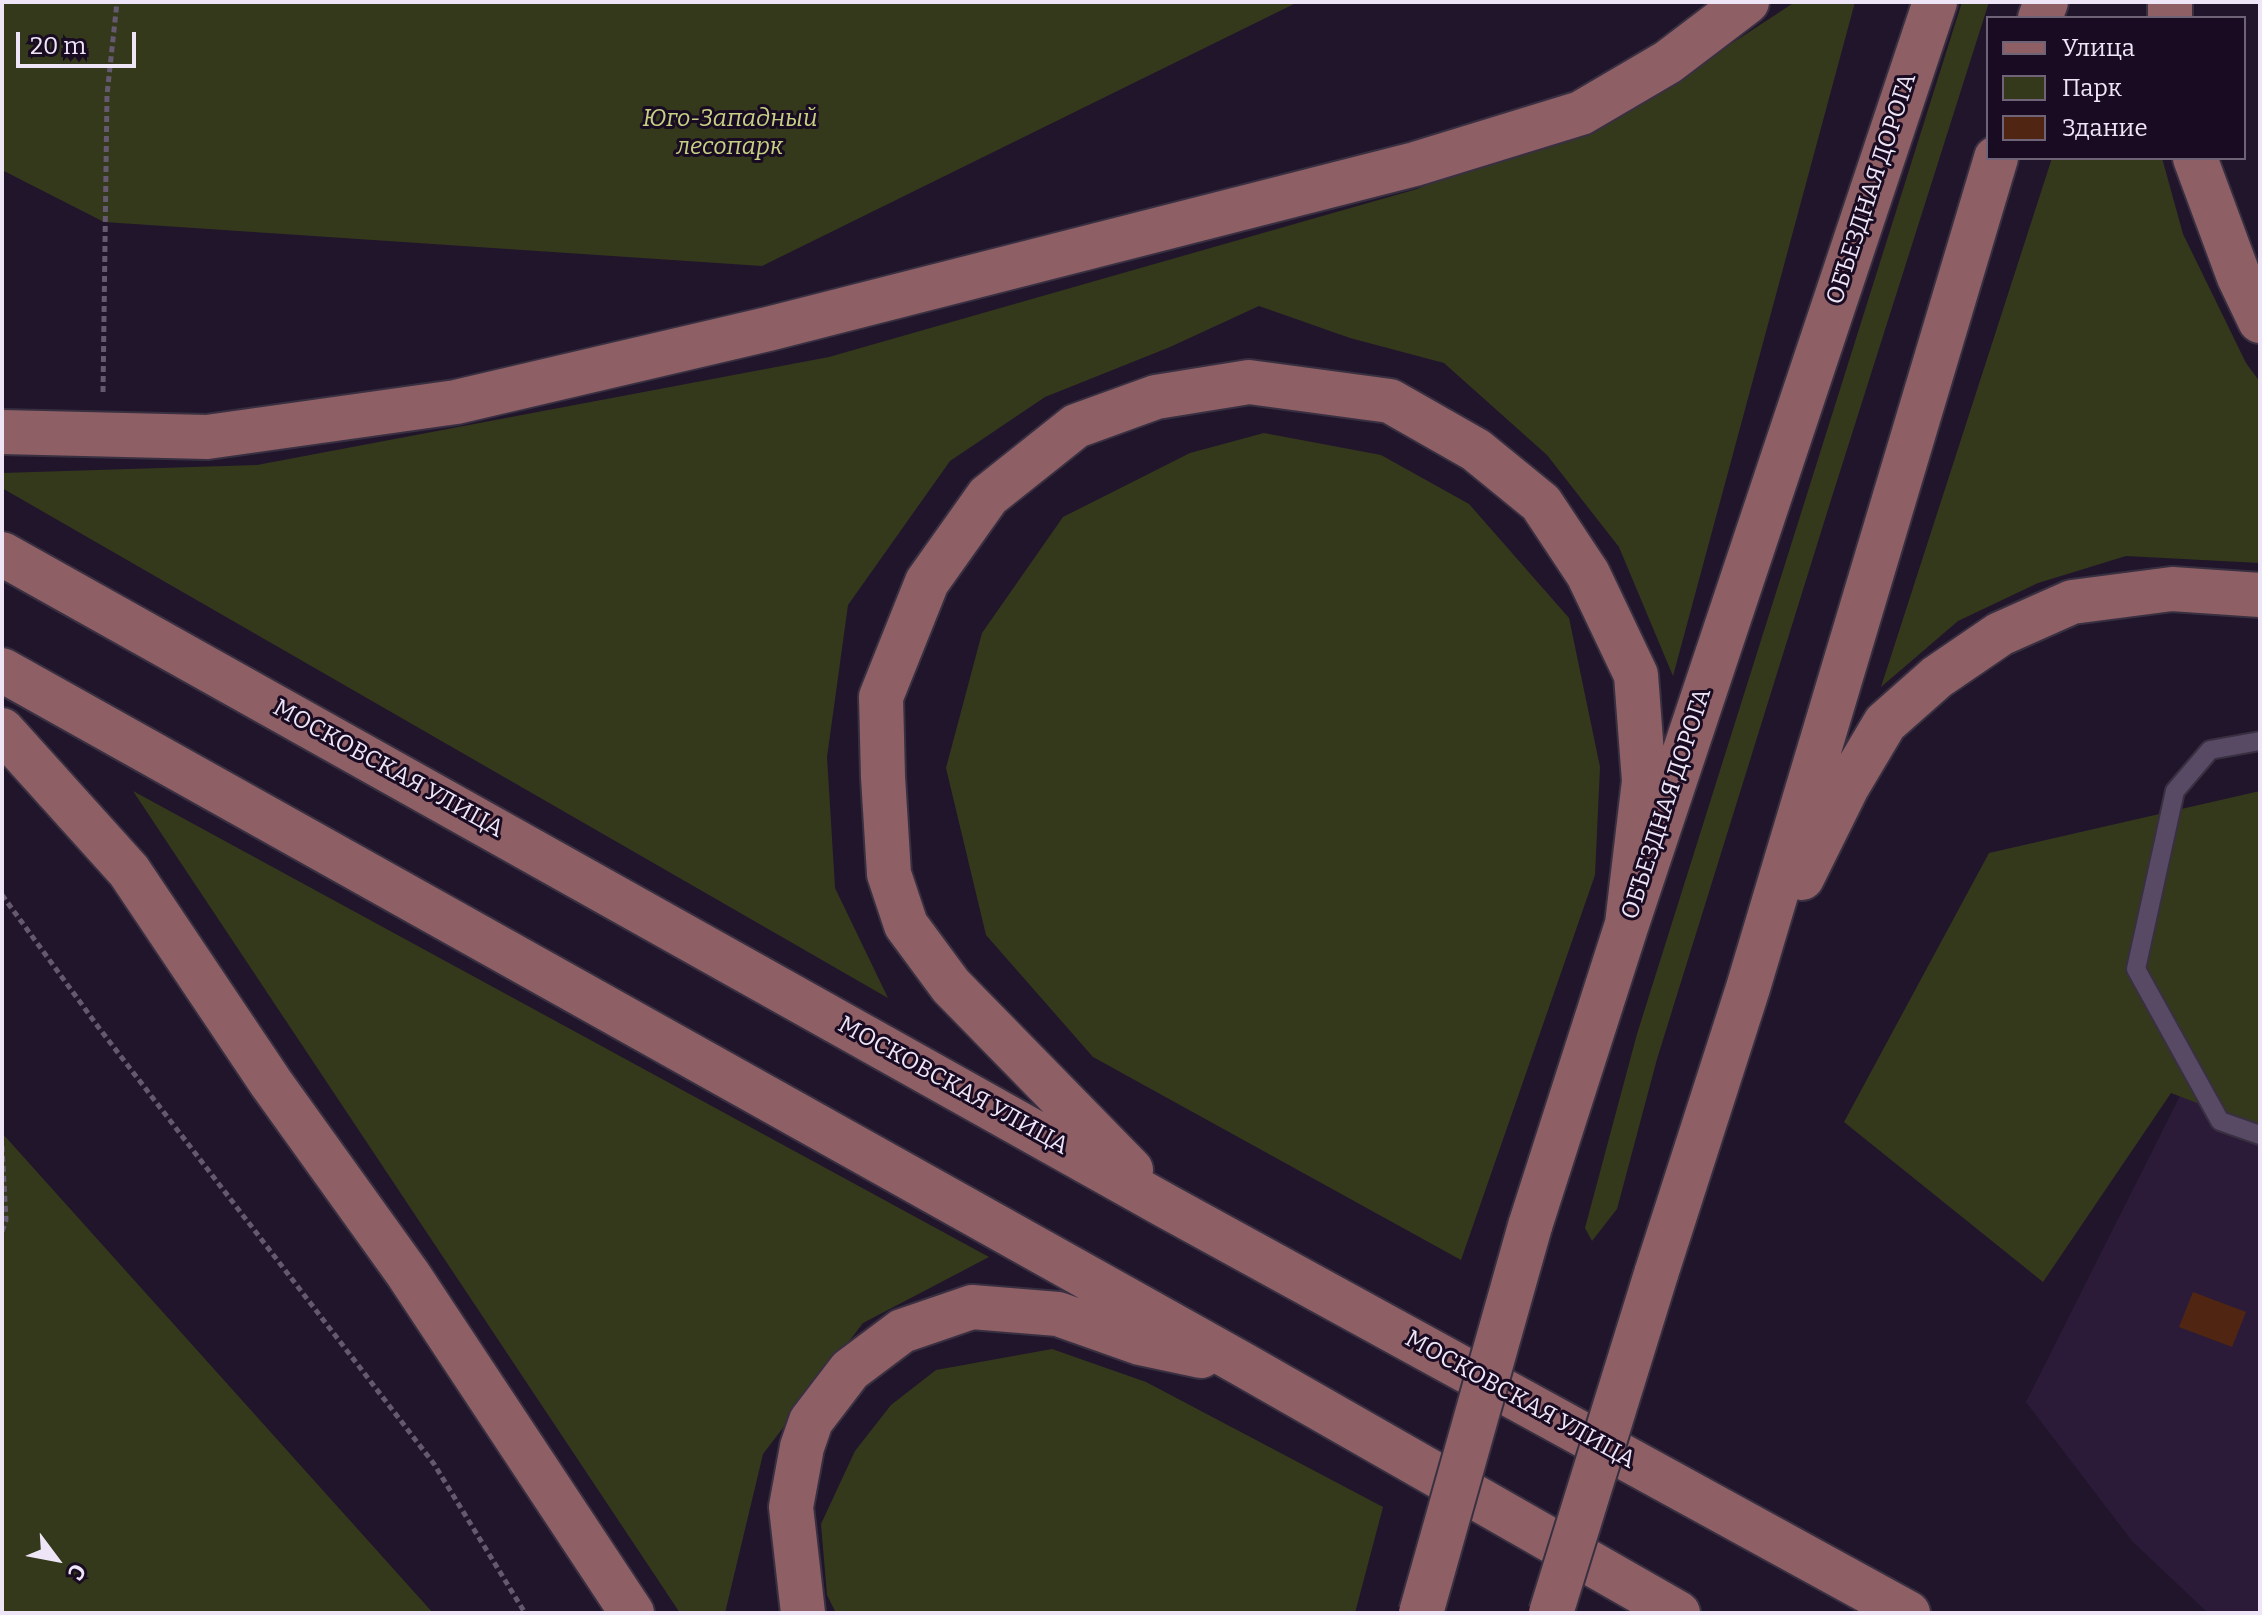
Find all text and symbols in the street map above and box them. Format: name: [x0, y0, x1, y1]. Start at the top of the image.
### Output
scale bar: [20, 16, 140, 66]
legend: [1986, 16, 2246, 160]
text: 20 m: [30, 32, 86, 60]
text: Улица: [2062, 34, 2135, 62]
street label: ОБЪЕЗДНАЯ ДОРОГА: [1821, 70, 1923, 308]
text: Парк: [2062, 74, 2122, 102]
park label: Юго-Западный лесопарк: [642, 105, 818, 161]
text: Здание: [2062, 114, 2148, 142]
street label: ОБЪЕЗДНАЯ ДОРОГА: [1616, 685, 1718, 923]
street label: МОСКОВСКАЯ УЛИЦА: [268, 694, 508, 844]
street label: МОСКОВСКАЯ УЛИЦА: [833, 1011, 1073, 1161]
street label: МОСКОВСКАЯ УЛИЦА: [1400, 1325, 1640, 1475]
north arrow: [16, 1519, 96, 1599]
text: С: [62, 1559, 92, 1585]

